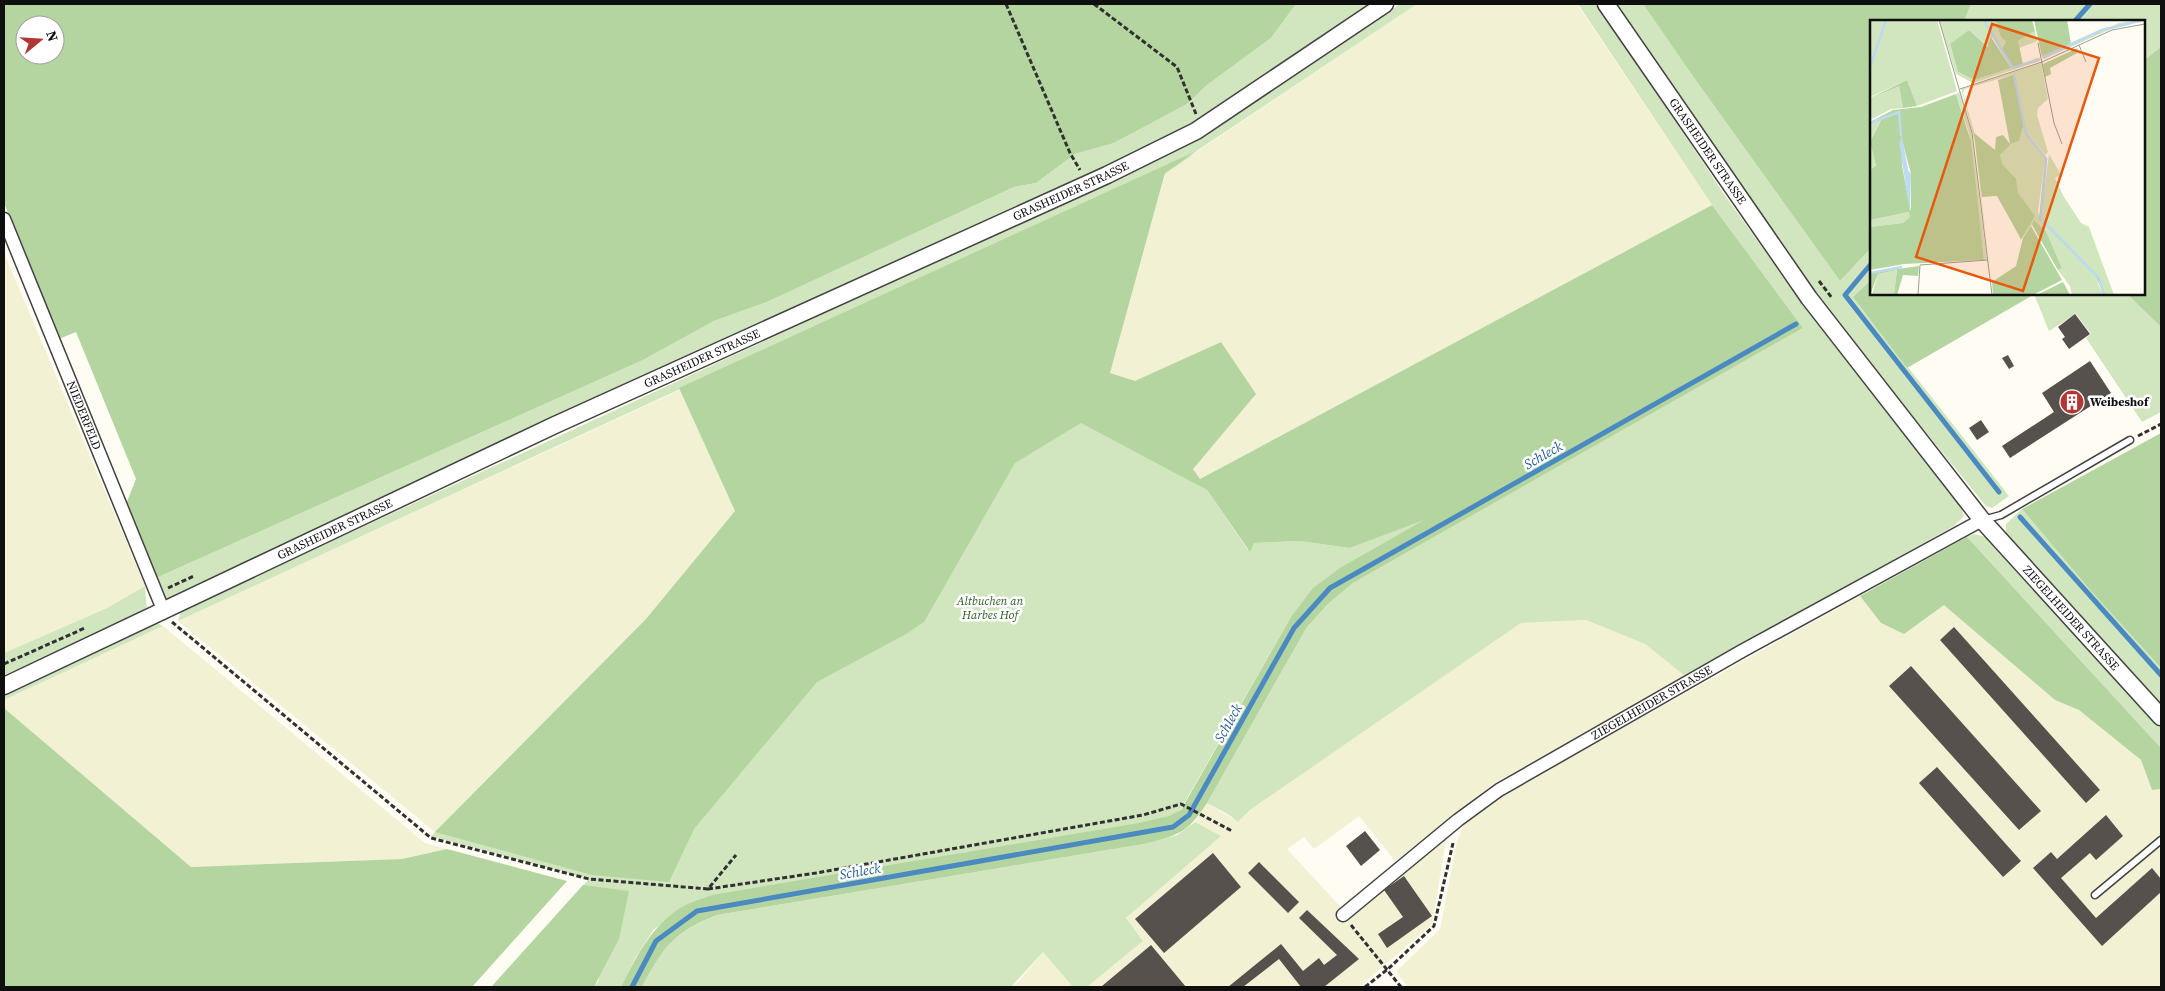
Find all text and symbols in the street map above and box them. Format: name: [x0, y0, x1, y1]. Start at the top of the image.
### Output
north arrow: [15, 15, 65, 65]
inset map: [1870, 20, 2145, 295]
text: N: [41, 28, 63, 44]
street label: GRASHEIDER STRASSE: [1665, 95, 1750, 208]
street label: GRASHEIDER STRASSE: [1010, 158, 1131, 225]
street label: GRASHEIDER STRASSE: [641, 325, 763, 392]
street label: NIEDERFELD: [63, 378, 105, 452]
building icon: Weibeshof: [2059, 389, 2085, 415]
place label: Weibeshof: [2090, 394, 2150, 410]
water label: Schleck: [1520, 436, 1566, 474]
street label: GRASHEIDER STRASSE: [275, 495, 395, 563]
street label: ZIEGELHEIDER STRASSE: [2019, 562, 2123, 674]
park label: Altbuchen an Harbes Hof: [956, 593, 1023, 623]
street label: ZIEGELHEIDER STRASSE: [1589, 662, 1715, 743]
water label: Schleck: [1209, 700, 1247, 746]
water label: Schleck: [838, 857, 882, 884]

